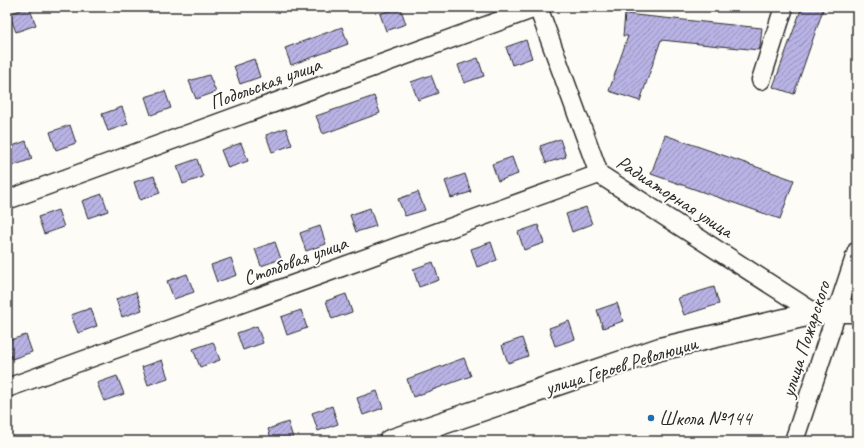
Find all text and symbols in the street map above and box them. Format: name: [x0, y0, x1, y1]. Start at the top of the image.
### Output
street label: Подольская улица: [206, 51, 325, 115]
street label: Радиаторная улица: [612, 149, 739, 244]
street label: Столбовая улица: [240, 230, 352, 291]
street label: улица Пожарского: [775, 277, 836, 401]
street label: улица Героев Революции: [541, 330, 701, 401]
place label: Школа №144: [659, 406, 753, 431]
marker: Школа №144: [646, 413, 656, 423]

